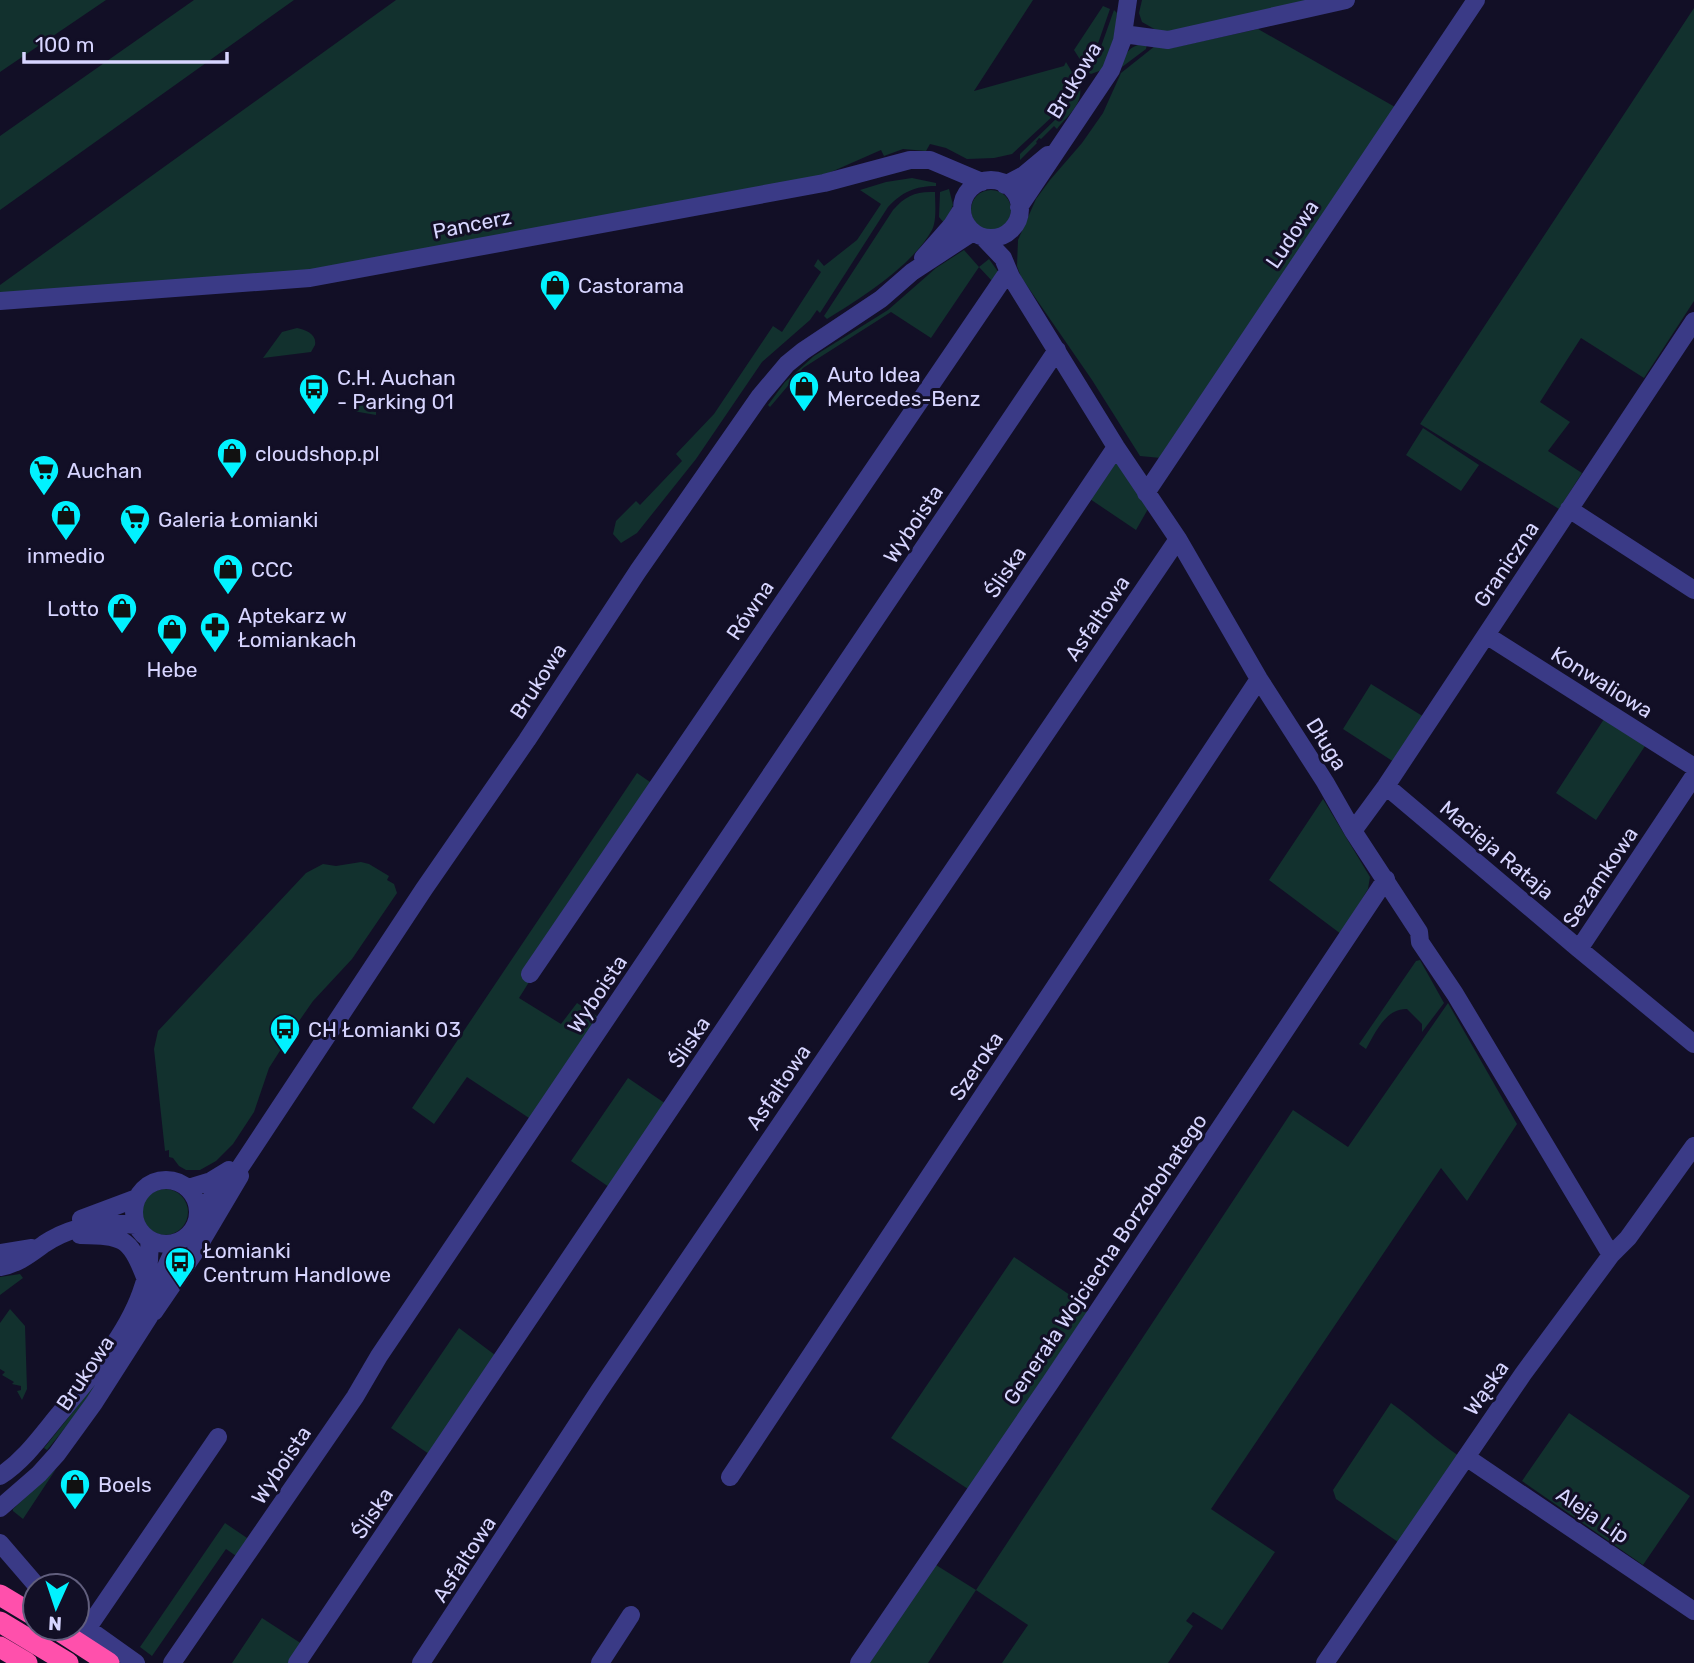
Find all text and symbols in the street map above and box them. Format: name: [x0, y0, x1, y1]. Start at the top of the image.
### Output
scale bar: [24, 21, 228, 65]
text: 100 m: [35, 32, 94, 57]
street label: Brukowa: [1041, 37, 1107, 123]
street label: Ludowa: [1260, 195, 1324, 273]
street label: Pancerz: [431, 204, 513, 244]
shop icon: Castorama: [538, 268, 572, 312]
place label: Castorama: [578, 273, 684, 298]
place label: Auto Idea Mercedes-Benz: [827, 362, 981, 411]
place label: C.H. Auchan - Parking 01: [337, 365, 456, 414]
shop icon: Auto Idea Mercedes-Benz: [787, 369, 821, 413]
bus stop icon: C.H. Auchan - Parking 01: [297, 372, 331, 416]
shop icon: cloudshop.pl: [215, 436, 249, 480]
place label: cloudshop.pl: [255, 441, 380, 466]
supermarket icon: Auchan: [27, 453, 61, 497]
place label: Auchan: [67, 458, 142, 483]
street label: Wyboista: [878, 480, 948, 568]
shop icon: inmedio: [49, 498, 83, 542]
supermarket icon: Galeria Łomianki: [118, 502, 152, 546]
place label: Galeria Łomianki: [158, 507, 318, 532]
street label: Graniczna: [1468, 516, 1544, 612]
street label: Śliska: [979, 542, 1031, 602]
place label: inmedio: [27, 543, 105, 568]
shop icon: CCC: [211, 552, 245, 596]
place label: CCC: [251, 557, 293, 582]
street label: Asfaltowa: [1059, 571, 1135, 665]
street label: Równa: [721, 575, 779, 645]
shop icon: Lotto: [105, 591, 139, 635]
place label: Lotto: [47, 596, 99, 621]
place label: Aptekarz w Łomiankach: [238, 603, 357, 652]
pharmacy icon: Aptekarz w Łomiankach: [198, 610, 232, 654]
shop icon: Hebe: [155, 612, 189, 656]
street label: Brukowa: [504, 639, 572, 723]
street label: Konwaliowa: [1547, 641, 1657, 723]
place label: Hebe: [146, 657, 198, 682]
street label: Długa: [1301, 713, 1353, 775]
street label: Macieja Rataja: [1435, 795, 1559, 905]
street label: Sezamkowa: [1557, 822, 1643, 932]
street label: Wyboista: [562, 950, 632, 1038]
bus stop icon: CH Łomianki 03: [268, 1012, 302, 1056]
street label: Śliska: [663, 1012, 715, 1072]
place label: CH Łomianki 03: [308, 1017, 461, 1042]
street label: Szeroka: [944, 1027, 1008, 1105]
street label: Asfaltowa: [740, 1040, 816, 1134]
street label: Generała Wojciecha Borzobohatego: [998, 1109, 1212, 1409]
place label: Łomianki Centrum Handlowe: [203, 1238, 391, 1287]
bus stop icon: Łomianki Centrum Handlowe: [163, 1245, 197, 1289]
street label: Brukowa: [51, 1331, 119, 1415]
street label: Wąska: [1458, 1356, 1514, 1420]
street label: Wyboista: [246, 1421, 316, 1509]
shop icon: Boels: [58, 1467, 92, 1511]
place label: Boels: [98, 1472, 152, 1497]
street label: Aleja Lip: [1552, 1482, 1634, 1548]
street label: Śliska: [346, 1483, 398, 1543]
street label: Asfaltowa: [427, 1511, 501, 1607]
north arrow: [21, 1572, 91, 1642]
text: N: [48, 1612, 63, 1635]

